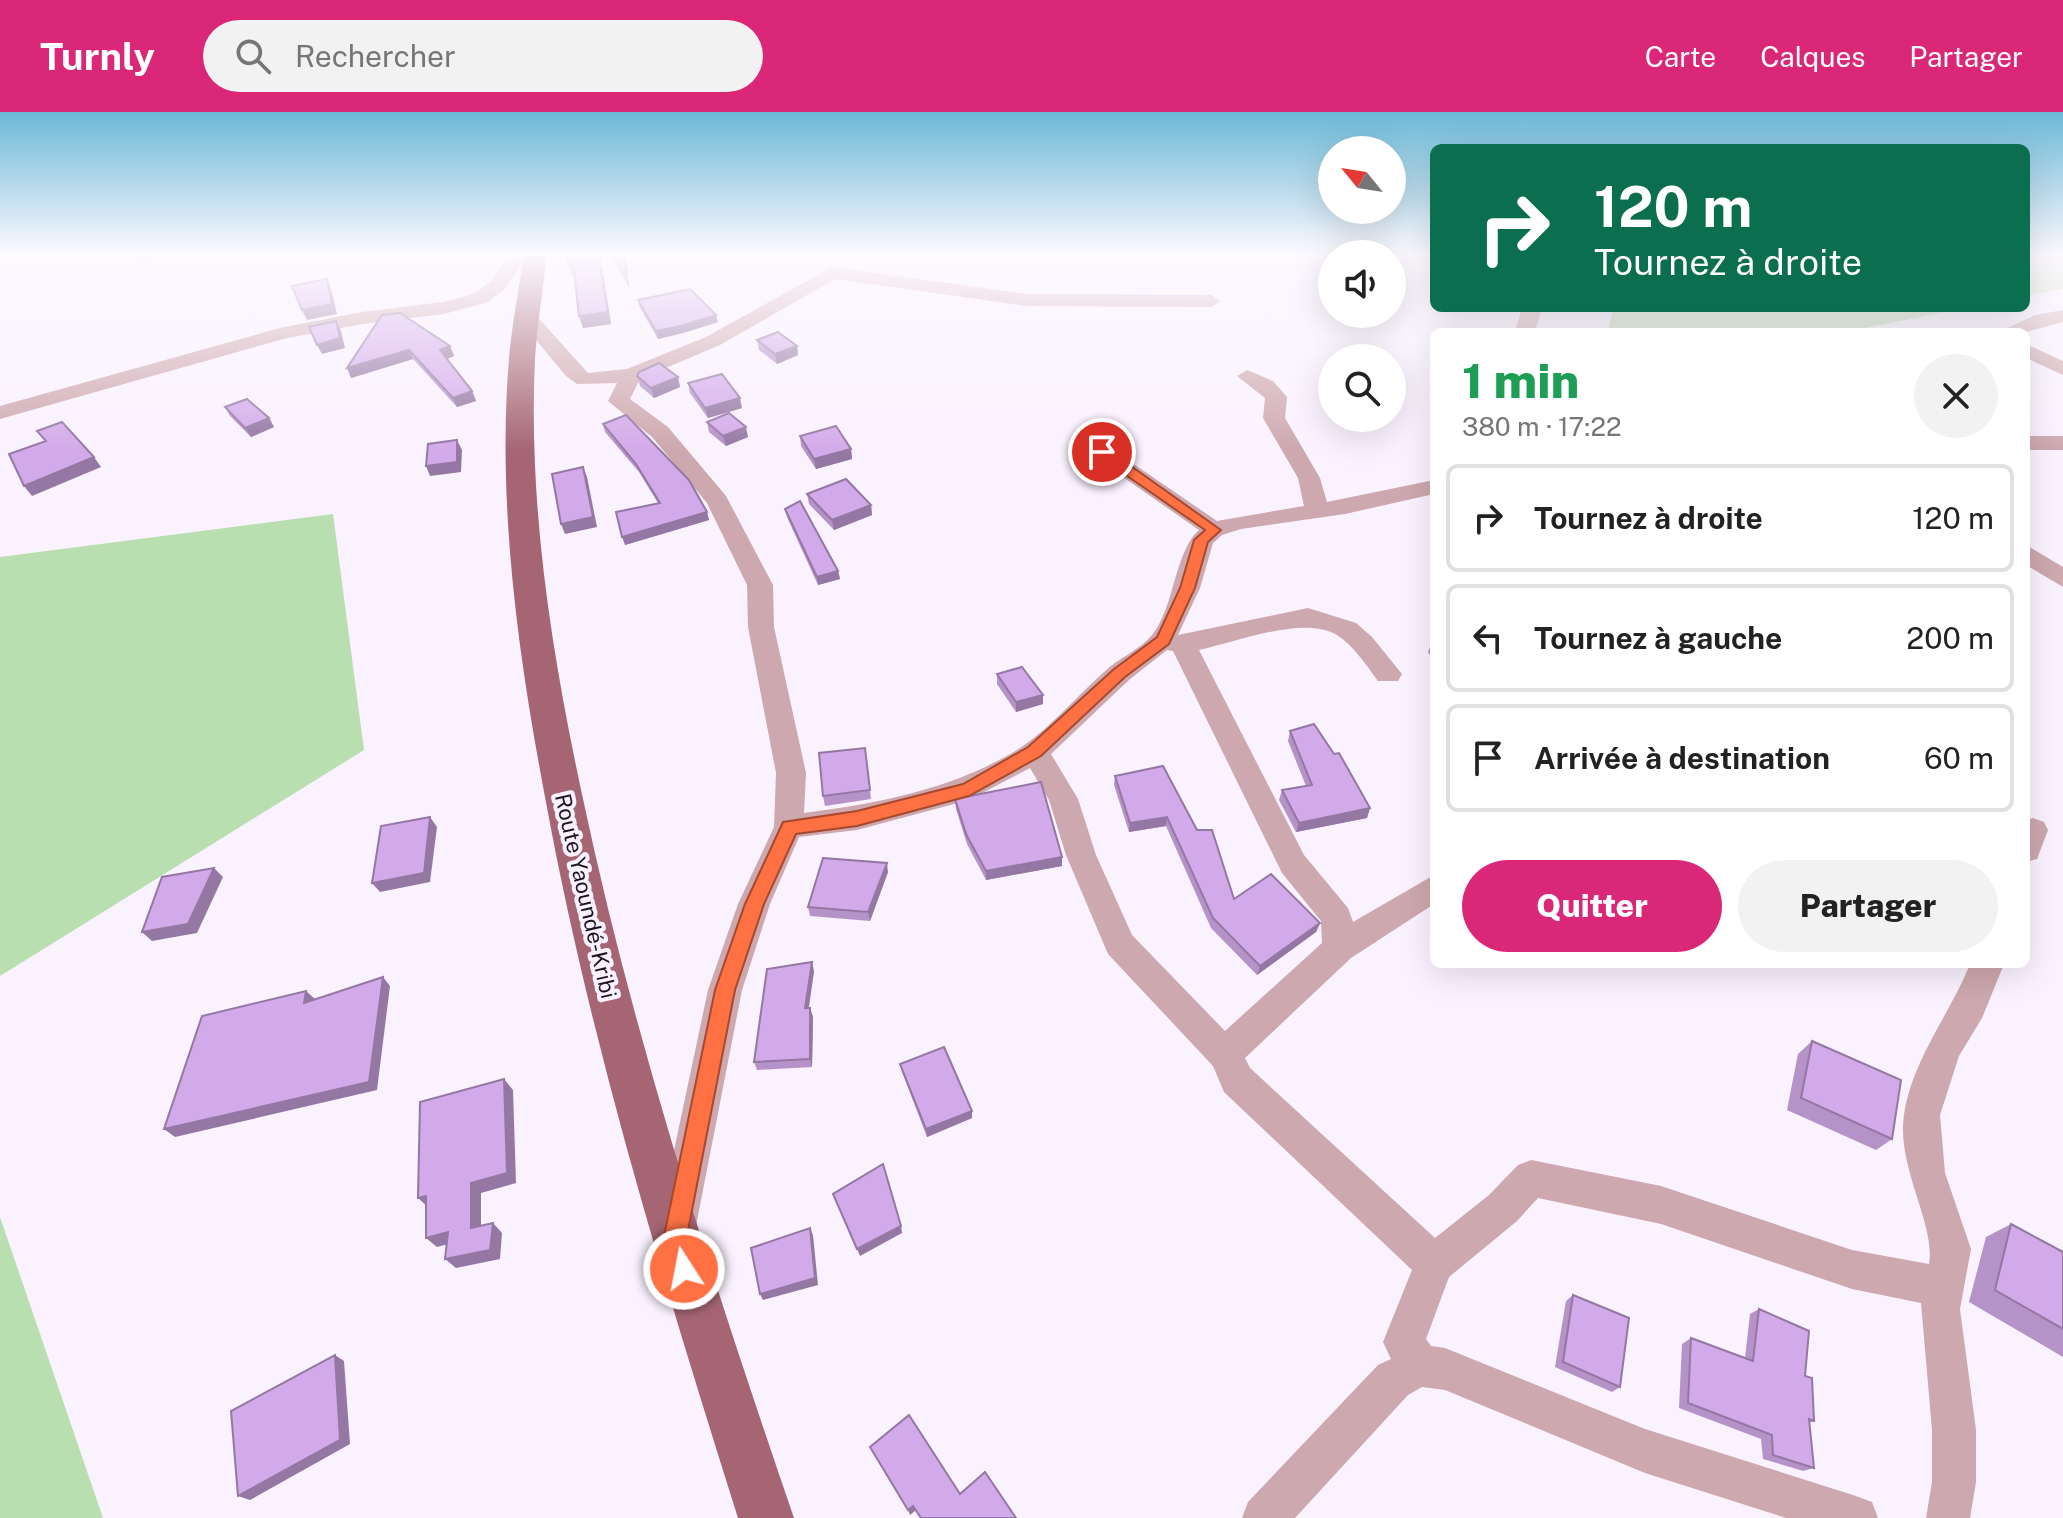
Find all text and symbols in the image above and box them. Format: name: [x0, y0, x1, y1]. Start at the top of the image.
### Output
search box: [203, 20, 763, 92]
text: Turnly: [40, 34, 155, 79]
icon: search: [231, 34, 275, 78]
text: Rechercher: [295, 38, 456, 74]
text: Carte: [1645, 40, 1716, 73]
text: Calques: [1760, 40, 1865, 73]
text: Partager: [1909, 40, 2023, 73]
north arrow: [1318, 136, 1406, 224]
map controls: [1318, 136, 1406, 432]
text: 120 m: [1594, 174, 1752, 240]
icon: right: [1462, 176, 1566, 280]
button: sound: [1318, 240, 1406, 328]
text: Tournez à droite: [1594, 241, 1862, 283]
button: search: [1318, 344, 1406, 432]
text: 1 min: [1462, 352, 1579, 409]
button: close: [1914, 354, 1998, 438]
text: 380 m · 17:22: [1462, 411, 1622, 442]
pin: [1068, 418, 1136, 486]
icon: arrive: [1080, 430, 1124, 474]
icon: right: [1466, 496, 1510, 540]
text: Tournez à droite: [1534, 500, 1763, 536]
text: 120 m: [1912, 500, 1994, 536]
icon: left: [1466, 616, 1510, 660]
text: Tournez à gauche: [1534, 620, 1782, 656]
text: 200 m: [1906, 620, 1994, 656]
icon: arrive: [1466, 736, 1510, 780]
text: Arrivée à destination: [1534, 740, 1830, 776]
text: 60 m: [1924, 740, 1994, 776]
street label: Route Yaoundé-Kribi: [550, 791, 622, 1001]
button: Quitter: [1462, 860, 1722, 952]
button: Partager: [1738, 860, 1998, 952]
position arrow: [642, 1227, 726, 1311]

